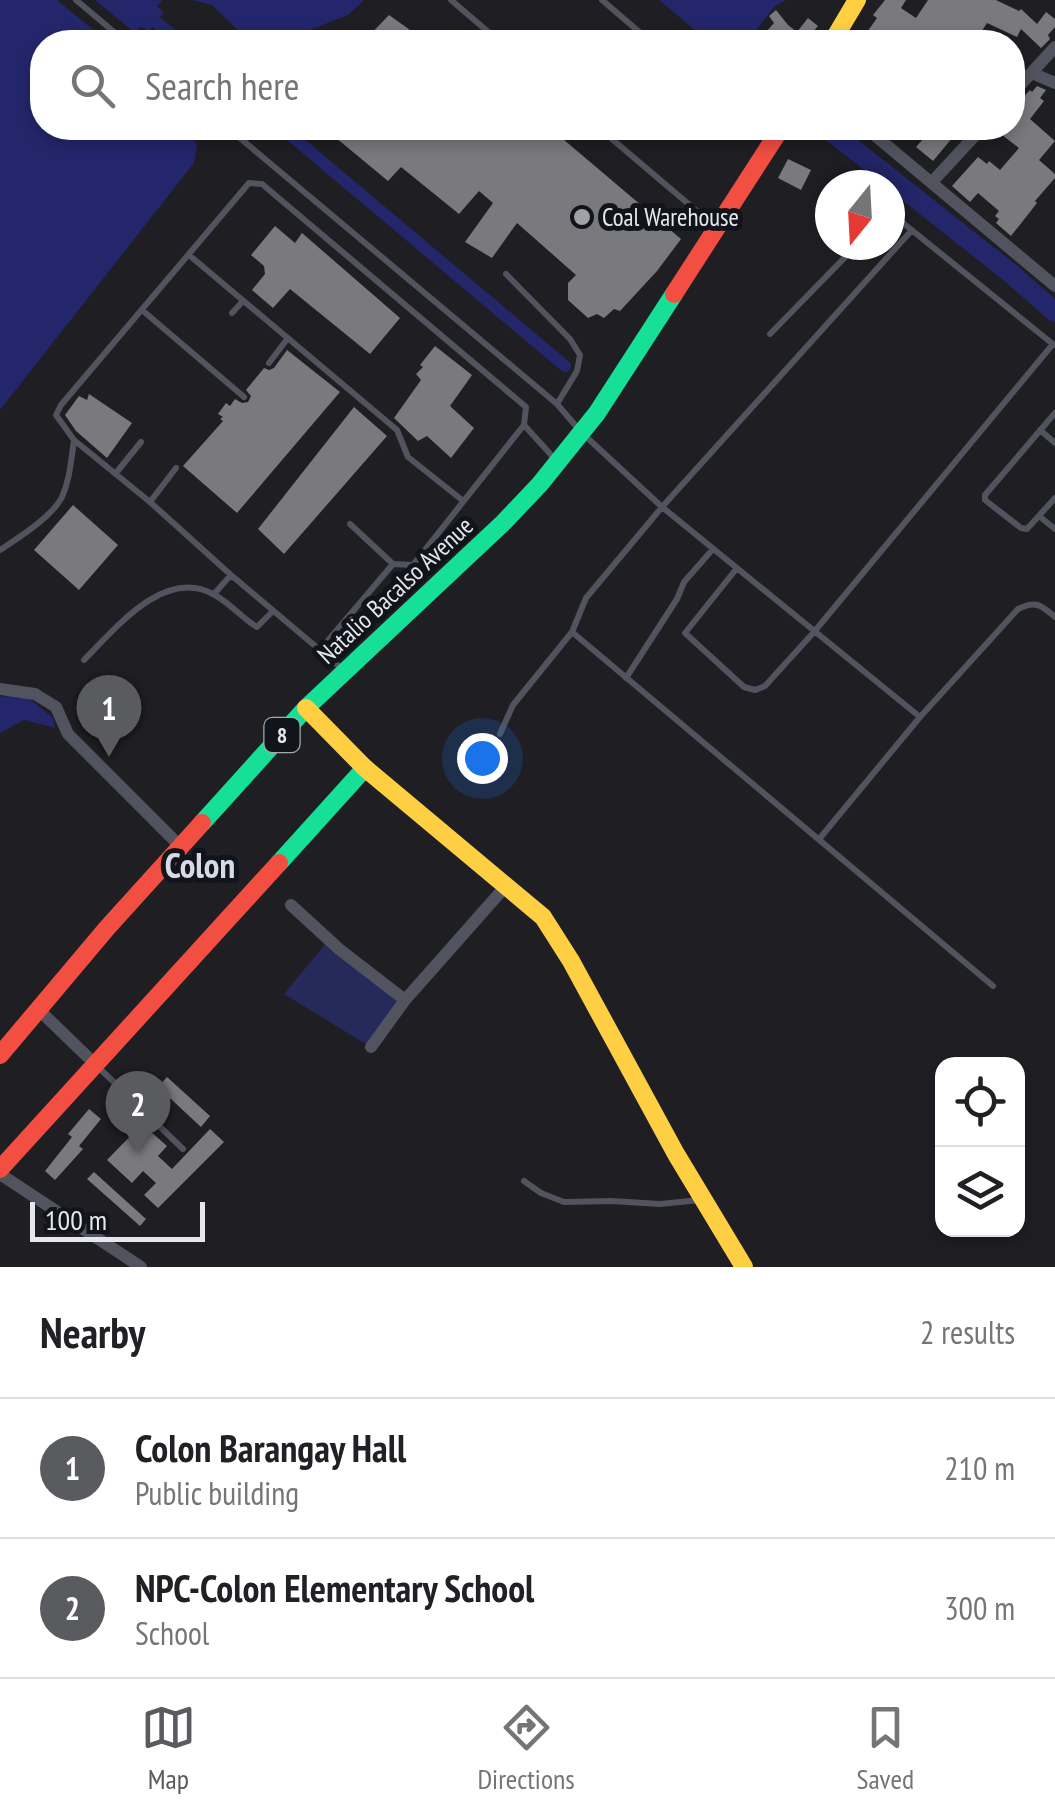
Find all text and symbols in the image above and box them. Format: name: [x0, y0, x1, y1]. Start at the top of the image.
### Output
search box: [30, 30, 1025, 140]
icon: search: [65, 58, 120, 113]
text: Search here: [145, 61, 299, 110]
north arrow: [815, 170, 905, 260]
place label: Coal Warehouse: [602, 201, 739, 233]
marker: Coal Warehouse: [571, 206, 593, 228]
street label: Natalio Bacalso Avenue: [310, 510, 480, 670]
pin: 1: [76, 674, 142, 757]
road number: 8: [264, 718, 300, 752]
your location: [457, 733, 508, 784]
district label: Colon: [165, 842, 235, 888]
map controls: [935, 1057, 1025, 1237]
button: locate: [935, 1057, 1025, 1147]
pin: 2: [106, 1070, 170, 1153]
button: layers: [935, 1147, 1025, 1237]
scale bar: [30, 1197, 205, 1242]
text: 100 m: [45, 1201, 107, 1238]
text: Nearby: [40, 1305, 145, 1360]
text: 2 results: [920, 1311, 1015, 1353]
text: Colon Barangay Hall: [135, 1423, 406, 1472]
text: 1: [65, 1447, 80, 1489]
text: 210 m: [944, 1447, 1015, 1489]
text: Public building: [135, 1472, 299, 1514]
text: NPC-Colon Elementary School: [135, 1563, 534, 1612]
text: 2: [65, 1587, 80, 1629]
text: 300 m: [944, 1587, 1015, 1629]
text: School: [135, 1612, 209, 1654]
tab: Map: [141, 1700, 196, 1797]
tab: Directions: [477, 1700, 575, 1797]
tab: Saved: [856, 1700, 914, 1797]

